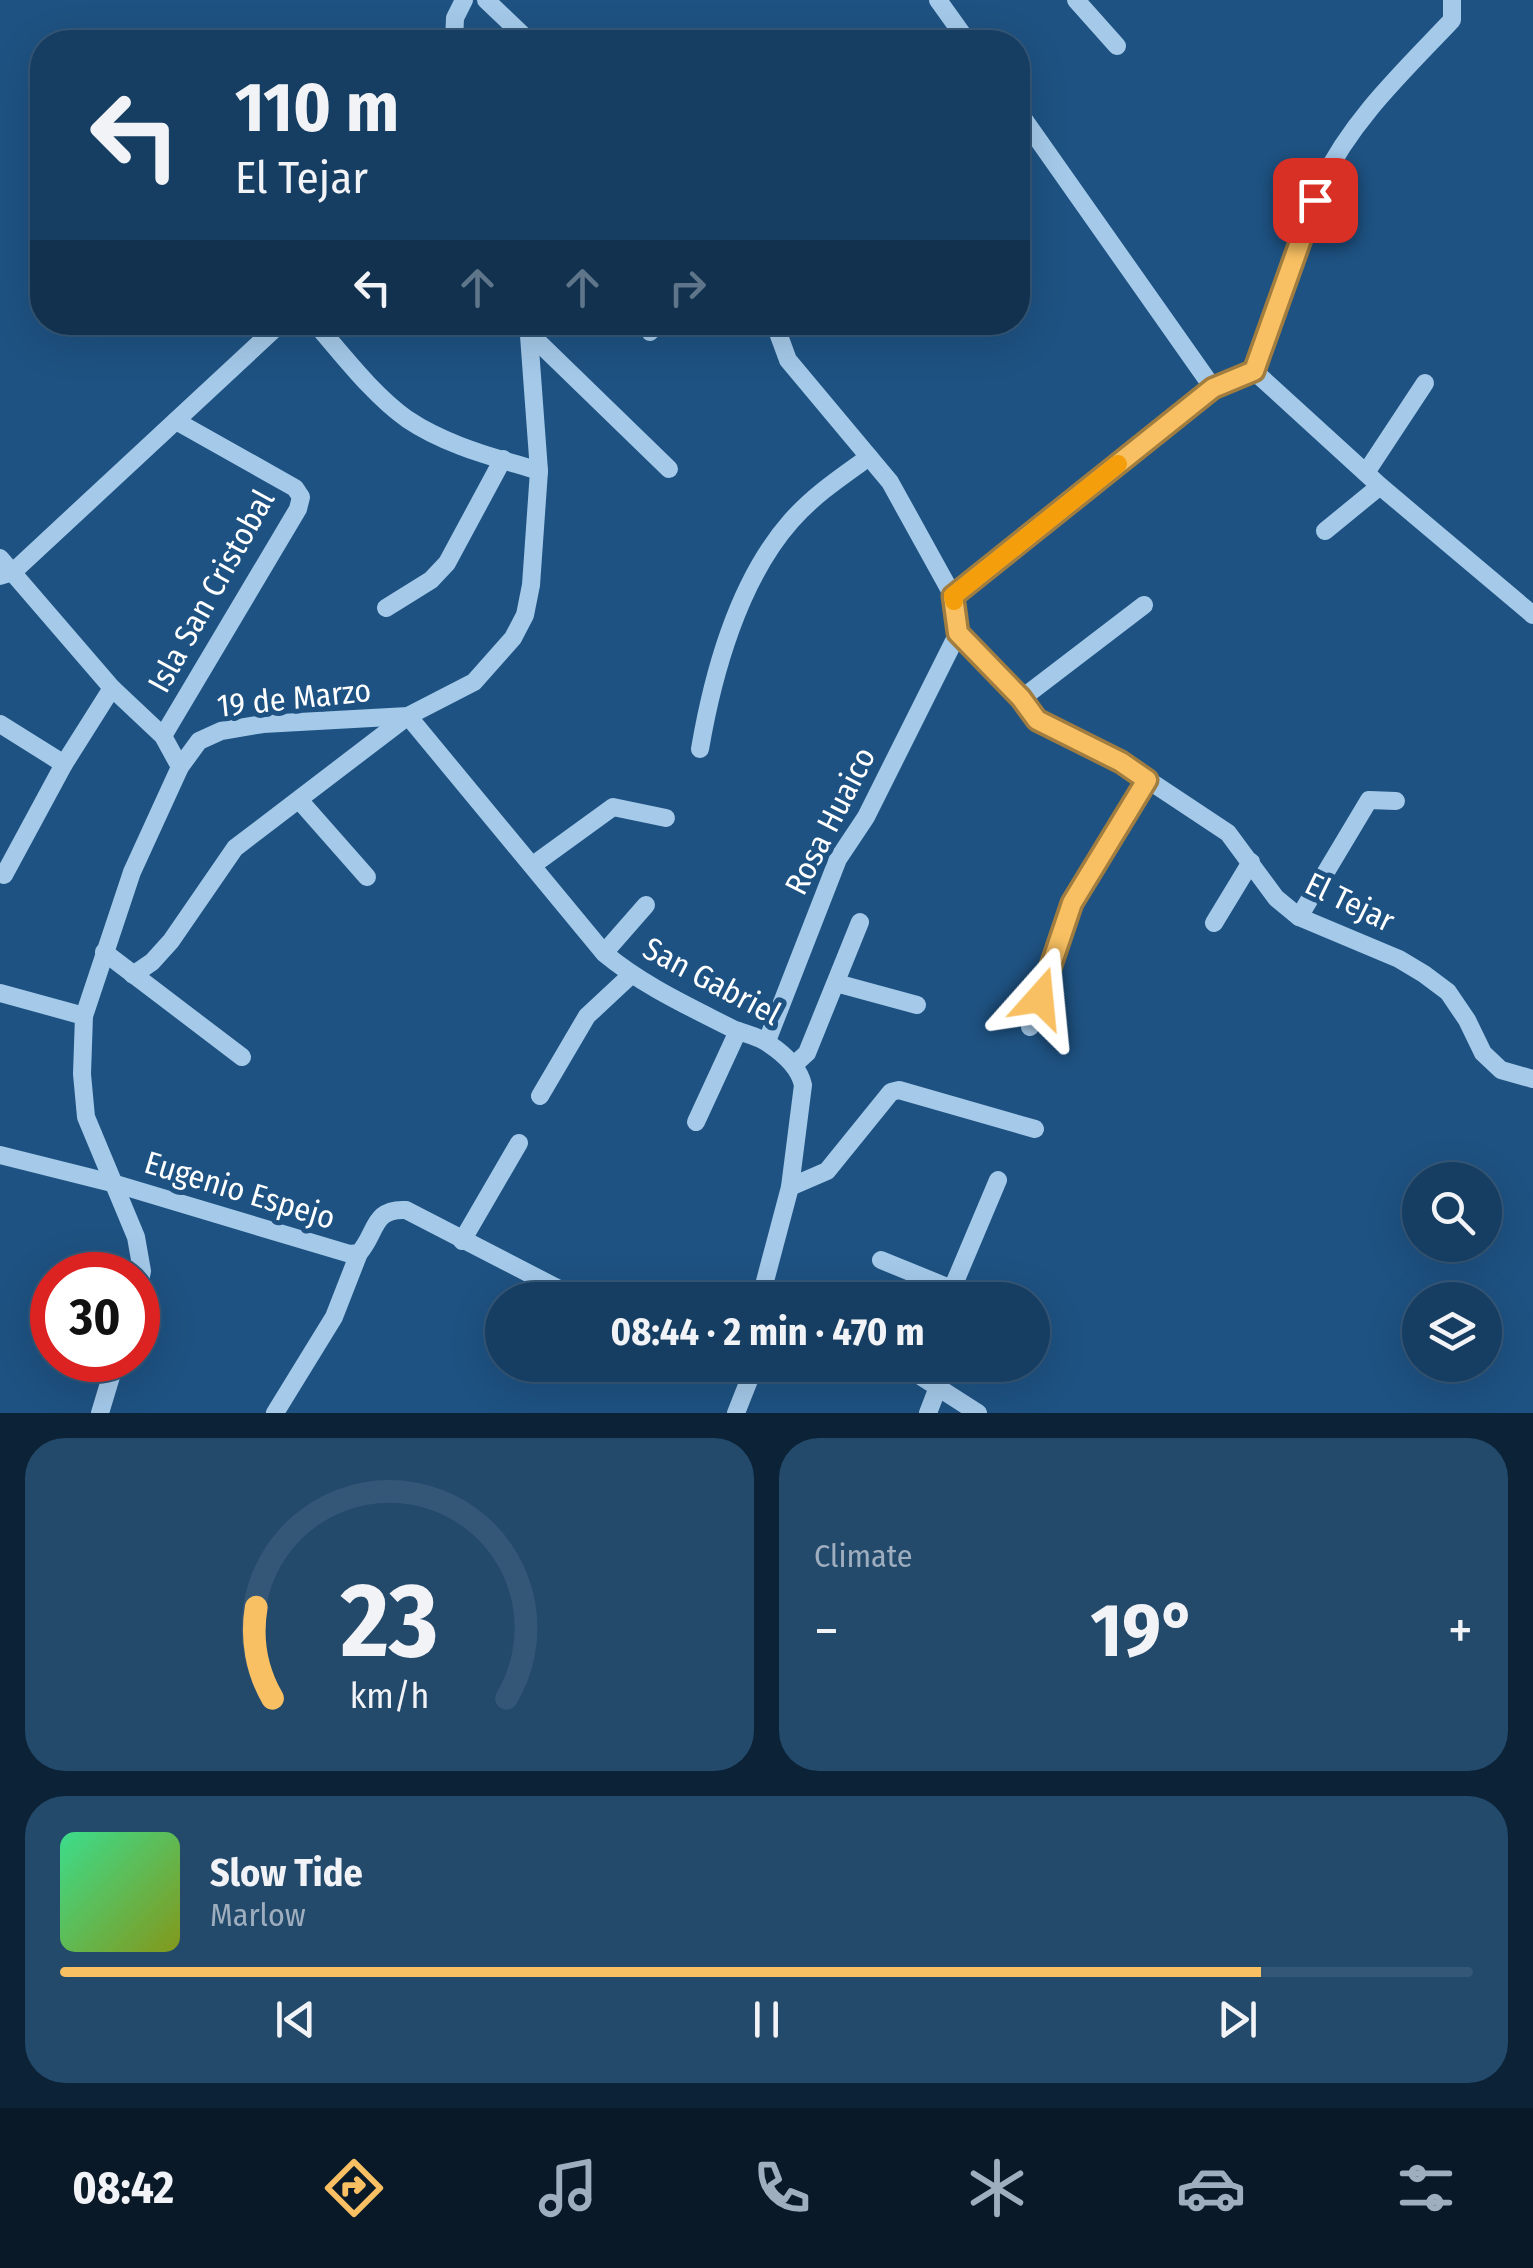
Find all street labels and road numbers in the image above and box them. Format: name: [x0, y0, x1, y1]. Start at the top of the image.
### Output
street label: Isla San Cristobal: [140, 483, 282, 699]
street label: 19 de Marzo: [215, 671, 373, 725]
street label: Rosa Huaico: [777, 741, 883, 901]
street label: El Tejar: [1299, 864, 1401, 940]
street label: San Gabriel: [637, 929, 787, 1033]
street label: Eugenio Espejo: [140, 1143, 340, 1237]

